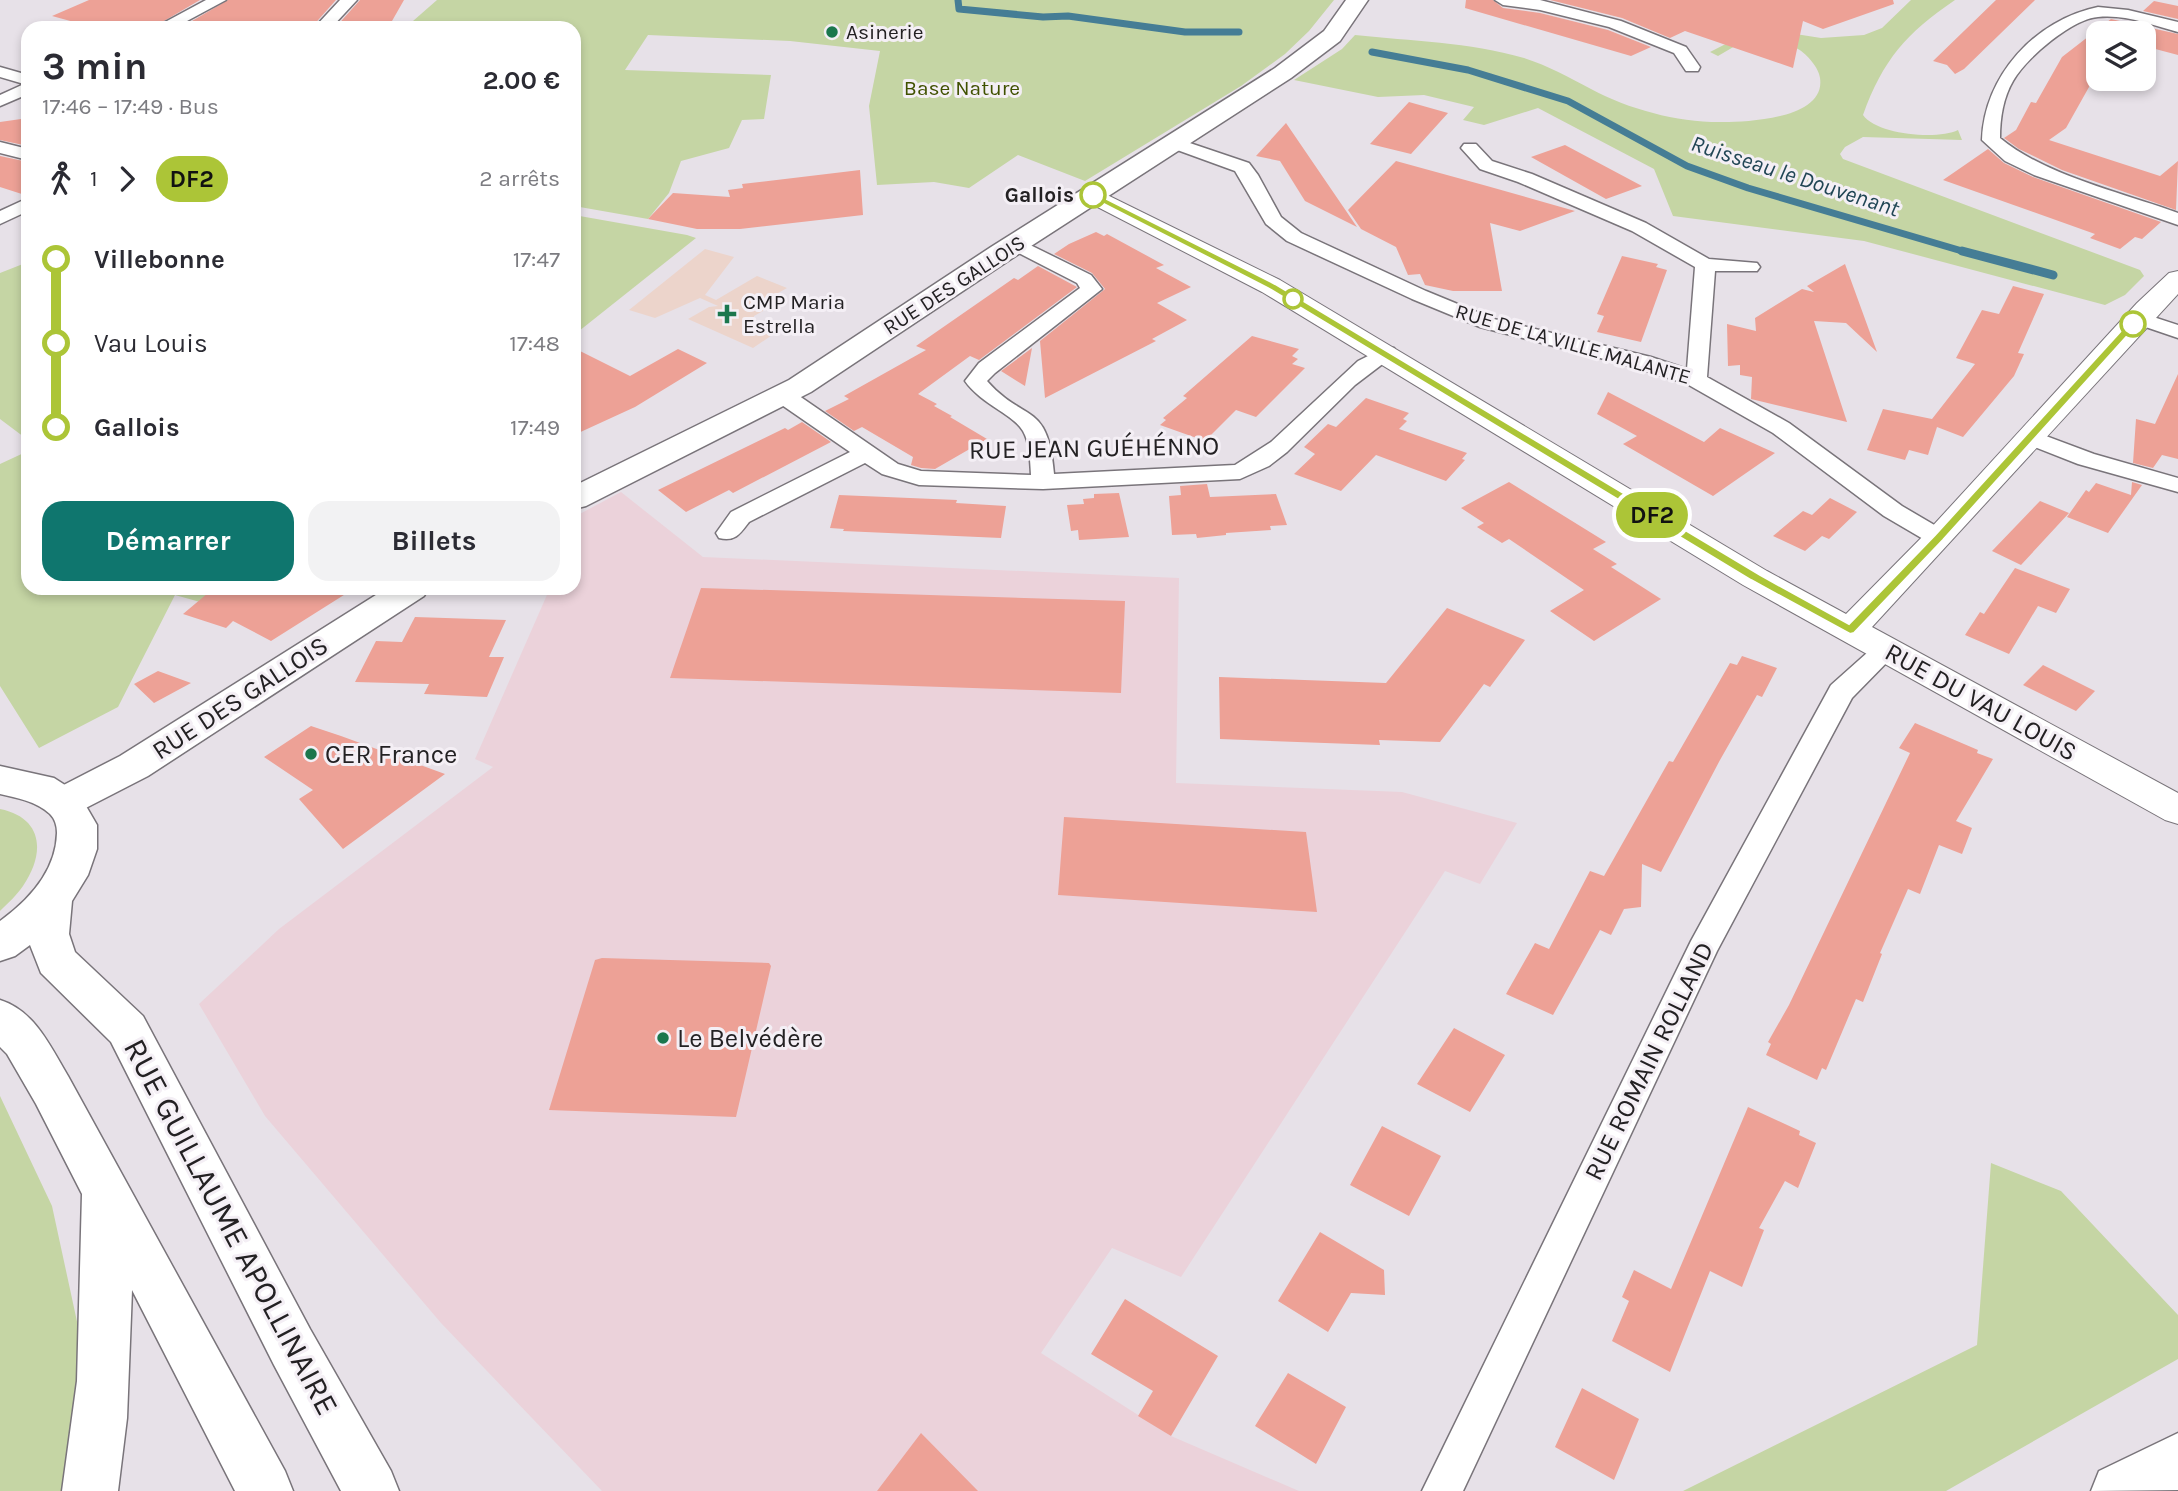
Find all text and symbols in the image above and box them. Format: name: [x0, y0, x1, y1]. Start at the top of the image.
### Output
place label: Asinerie: [846, 20, 923, 44]
map controls: [2086, 21, 2156, 91]
button: layers: [2086, 21, 2156, 91]
marker: Asinerie: [824, 24, 840, 40]
text: 3 min: [42, 44, 147, 89]
text: 2.00 €: [483, 65, 560, 96]
park label: Base Nature: [904, 76, 1020, 100]
text: 17:46 – 17:49 · Bus: [42, 93, 219, 120]
water label: Ruisseau le Douvenant: [1688, 130, 1904, 223]
icon: walk: [42, 160, 80, 198]
icon: forward: [108, 160, 146, 198]
text: 1: [90, 165, 98, 192]
text: DF2: [170, 165, 214, 193]
text: 2 arrêts: [479, 165, 560, 192]
marker: Gallois: [1080, 182, 1106, 208]
place label: Gallois: [1005, 183, 1074, 207]
street label: RUE DES GALLOIS: [879, 230, 1029, 340]
text: Villebonne: [94, 244, 225, 275]
text: 17:47: [513, 246, 560, 273]
unlabelled marker: [1283, 289, 1303, 309]
place label: CMP Maria Estrella: [743, 290, 845, 338]
street label: RUE DE LA VILLE MALANTE: [1453, 299, 1693, 389]
marker: CMP Maria Estrella: [717, 304, 737, 324]
unlabelled marker: [2120, 311, 2146, 337]
text: Vau Louis: [94, 328, 208, 359]
text: 17:48: [509, 330, 560, 357]
text: Gallois: [94, 412, 180, 443]
text: 17:49: [510, 414, 560, 441]
street label: RUE JEAN GUÉHÉNNO: [969, 429, 1219, 466]
line badge: DF2: [1612, 492, 1692, 538]
button: Démarrer: [42, 501, 294, 581]
button: Billets: [308, 501, 560, 581]
text: DF2: [1630, 501, 1674, 529]
street label: RUE DES GALLOIS: [146, 630, 334, 766]
street label: RUE DU VAU LOUIS: [1880, 636, 2082, 768]
place label: CER France: [325, 739, 457, 770]
marker: CER France: [303, 746, 319, 762]
street label: RUE ROMAIN ROLLAND: [1578, 937, 1720, 1185]
place label: Le Belvédère: [677, 1023, 823, 1054]
marker: Le Belvédère: [655, 1030, 671, 1046]
street label: RUE GUILLAUME APOLLINAIRE: [116, 1033, 346, 1421]

